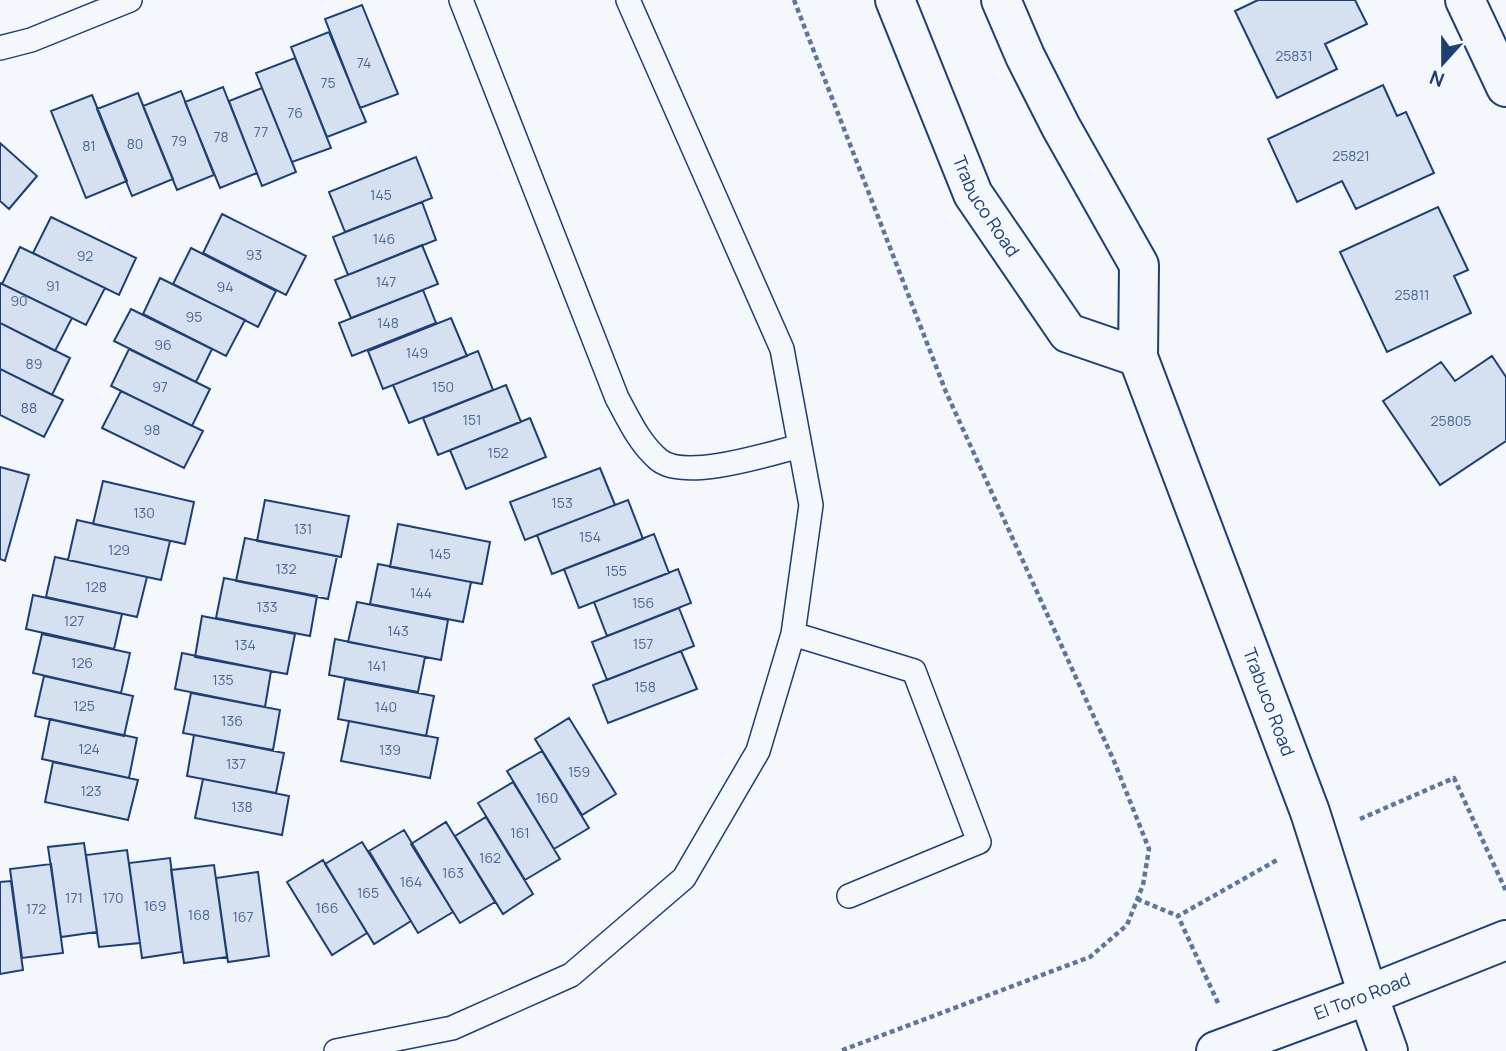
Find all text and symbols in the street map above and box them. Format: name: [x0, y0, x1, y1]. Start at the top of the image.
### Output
north arrow: [1408, 28, 1478, 98]
house number: 25831: [1275, 46, 1313, 65]
house number: 74: [357, 53, 371, 72]
text: N: [1426, 64, 1448, 93]
house number: 75: [320, 73, 336, 92]
house number: 76: [287, 103, 303, 122]
house number: 77: [254, 122, 268, 141]
house number: 78: [213, 127, 229, 146]
house number: 79: [171, 131, 187, 150]
house number: 80: [127, 134, 143, 153]
house number: 81: [82, 136, 96, 155]
house number: 25821: [1332, 146, 1370, 165]
street label: Trabuco Road: [948, 152, 1025, 261]
house number: 145: [370, 185, 392, 204]
house number: 146: [373, 229, 395, 248]
house number: 93: [246, 245, 262, 264]
house number: 92: [77, 246, 93, 265]
house number: 147: [376, 272, 396, 291]
house number: 91: [46, 276, 60, 295]
house number: 94: [217, 277, 233, 296]
house number: 25811: [1394, 285, 1430, 304]
house number: 90: [10, 291, 28, 310]
house number: 95: [186, 307, 202, 326]
house number: 148: [377, 313, 399, 332]
house number: 96: [154, 335, 172, 354]
house number: 149: [406, 343, 428, 362]
house number: 89: [26, 354, 42, 373]
house number: 97: [152, 377, 168, 396]
house number: 150: [432, 377, 454, 396]
house number: 88: [21, 398, 37, 417]
house number: 151: [462, 410, 482, 429]
house number: 25805: [1431, 411, 1471, 430]
house number: 98: [144, 420, 160, 439]
house number: 152: [487, 443, 509, 462]
house number: 153: [551, 493, 573, 512]
house number: 130: [133, 503, 155, 522]
house number: 131: [294, 519, 312, 538]
house number: 154: [579, 527, 601, 546]
house number: 129: [108, 540, 130, 559]
house number: 145: [429, 544, 451, 563]
house number: 132: [275, 559, 297, 578]
house number: 155: [605, 561, 627, 580]
house number: 128: [85, 577, 107, 596]
house number: 144: [410, 583, 432, 602]
house number: 156: [632, 593, 654, 612]
house number: 133: [257, 597, 277, 616]
house number: 127: [64, 611, 84, 630]
house number: 143: [387, 621, 409, 640]
house number: 157: [633, 634, 653, 653]
house number: 134: [234, 635, 256, 654]
street label: Trabuco Road: [1238, 644, 1301, 759]
house number: 126: [71, 653, 93, 672]
house number: 141: [367, 656, 387, 675]
house number: 135: [212, 670, 234, 689]
house number: 158: [634, 677, 656, 696]
house number: 125: [73, 696, 95, 715]
house number: 140: [375, 697, 397, 716]
house number: 136: [221, 711, 243, 730]
house number: 124: [78, 739, 100, 758]
house number: 139: [379, 740, 401, 759]
house number: 137: [226, 754, 246, 773]
house number: 159: [568, 762, 590, 781]
house number: 123: [80, 781, 102, 800]
house number: 160: [536, 788, 558, 807]
house number: 138: [231, 797, 253, 816]
house number: 161: [510, 823, 530, 842]
house number: 162: [479, 848, 501, 867]
house number: 163: [442, 863, 464, 882]
house number: 164: [400, 872, 422, 891]
house number: 165: [357, 883, 379, 902]
house number: 171: [65, 888, 83, 907]
house number: 170: [102, 888, 124, 907]
house number: 169: [144, 896, 166, 915]
house number: 166: [316, 898, 338, 917]
house number: 172: [26, 899, 46, 918]
house number: 168: [188, 905, 210, 924]
house number: 167: [232, 907, 254, 926]
street label: El Toro Road: [1310, 966, 1414, 1025]

